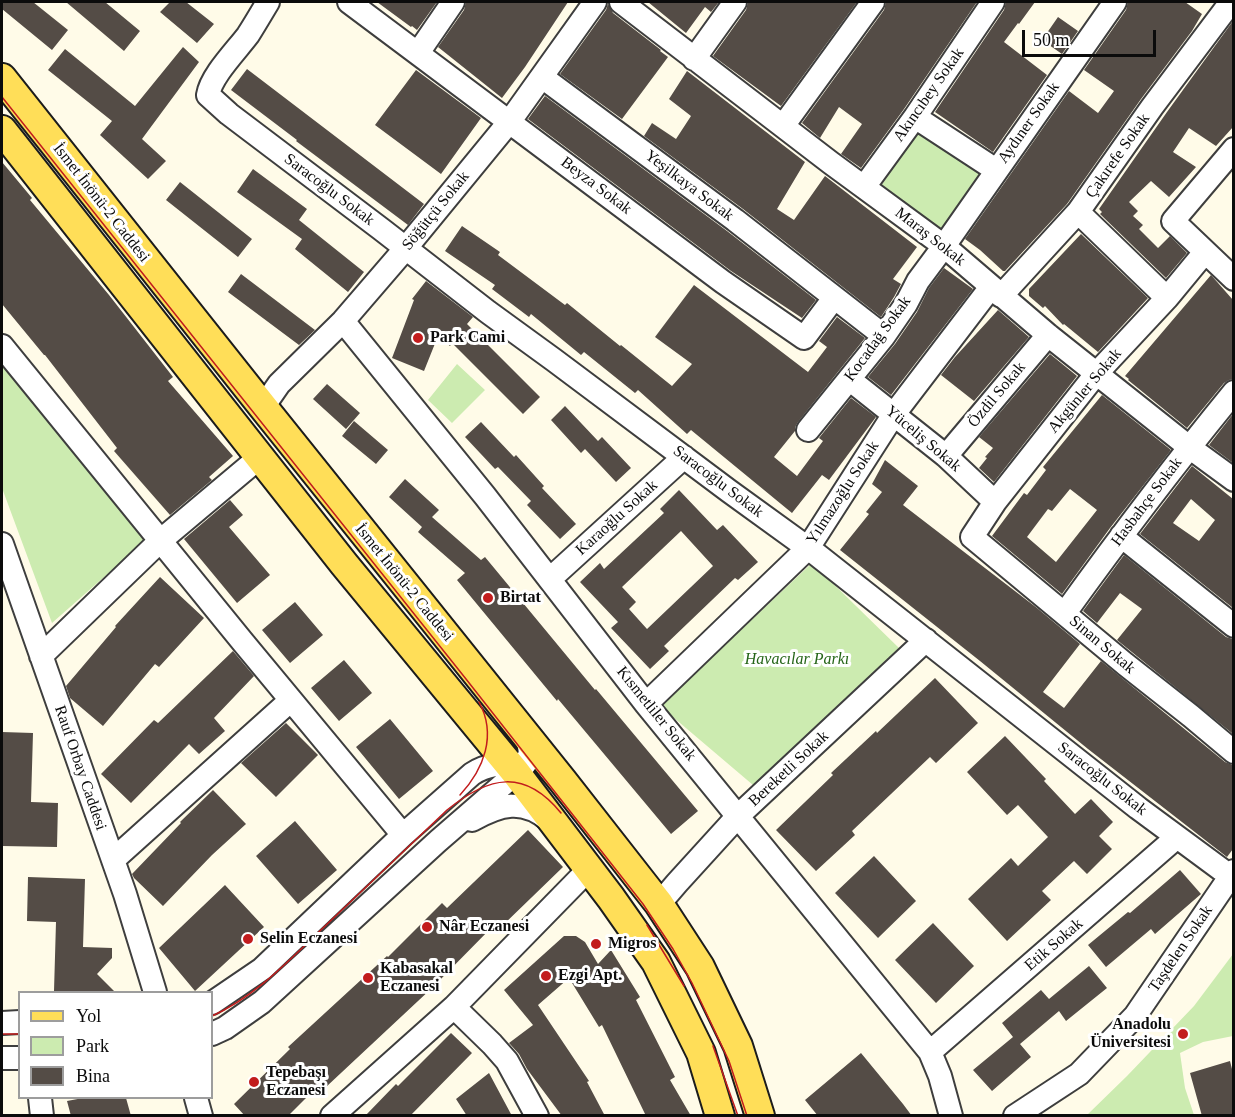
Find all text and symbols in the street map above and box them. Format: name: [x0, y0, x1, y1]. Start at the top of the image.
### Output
scale bar: [1025, 18, 1158, 56]
text: 50 m: [1033, 30, 1070, 50]
street label: Akıncıbey Sokak: [889, 44, 969, 146]
street label: Aydıner Sokak: [994, 79, 1064, 167]
street label: Çakırefe Sokak: [1082, 110, 1154, 202]
street label: İsmet İnönü-2 Caddesi: [49, 140, 153, 266]
street label: Yeşilkaya Sokak: [641, 146, 737, 226]
street label: Saracoğlu Sokak: [280, 150, 378, 230]
street label: Beyza Sokak: [557, 153, 635, 219]
street label: Söğütçü Sokak: [398, 167, 474, 255]
street label: Maraş Sokak: [891, 204, 969, 270]
street label: Kocadağ Sokak: [841, 293, 915, 385]
place label: Park Cami: [430, 328, 505, 348]
marker: Park Cami: [411, 331, 425, 345]
street label: Akgünler Sokak: [1044, 345, 1126, 437]
street label: Özdil Sokak: [964, 358, 1030, 432]
street label: Yüceliş Sokak: [881, 402, 965, 476]
street label: Yılmazoğlu Sokak: [802, 438, 884, 548]
street label: Saracoğlu Sokak: [669, 442, 767, 522]
street label: Hasbahçe Sokak: [1107, 454, 1187, 550]
street label: Karaoğlu Sokak: [572, 476, 662, 560]
street label: İsmet İnönü-2 Caddesi: [351, 520, 457, 646]
place label: Birtat: [500, 588, 541, 608]
marker: Birtat: [481, 591, 495, 605]
street label: Sinan Sokak: [1065, 612, 1139, 678]
park label: Havacılar Parkı: [745, 650, 849, 670]
street label: Kısmetliler Sokak: [612, 663, 700, 765]
street label: Rauf Orbay Caddesi: [50, 703, 110, 833]
street label: Bereketli Sokak: [745, 727, 833, 811]
street label: Saracoğlu Sokak: [1054, 738, 1150, 820]
street label: Taşdelen Sokak: [1145, 902, 1217, 996]
street label: Etik Sokak: [1021, 915, 1087, 975]
place label: Nâr Eczanesi: [439, 917, 529, 937]
marker: Nâr Eczanesi: [420, 920, 434, 934]
place label: Selin Eczanesi: [260, 929, 357, 949]
marker: Selin Eczanesi: [241, 932, 255, 946]
place label: Migros: [608, 934, 657, 954]
marker: Migros: [589, 937, 603, 951]
place label: Kabasakal Eczanesi: [380, 959, 453, 997]
place label: Ezgi Apt.: [558, 966, 622, 986]
marker: Ezgi Apt.: [539, 969, 553, 983]
marker: Kabasakal Eczanesi: [361, 971, 375, 985]
legend: [18, 991, 213, 1099]
text: Yol: [76, 1006, 101, 1026]
place label: Anadolu Üniversitesi: [1090, 1015, 1171, 1053]
marker: Anadolu Üniversitesi: [1176, 1027, 1190, 1041]
text: Park: [76, 1036, 109, 1056]
place label: Tepebaşı Eczanesi: [266, 1063, 326, 1101]
text: Bina: [76, 1066, 110, 1086]
marker: Tepebaşı Eczanesi: [247, 1075, 261, 1089]

